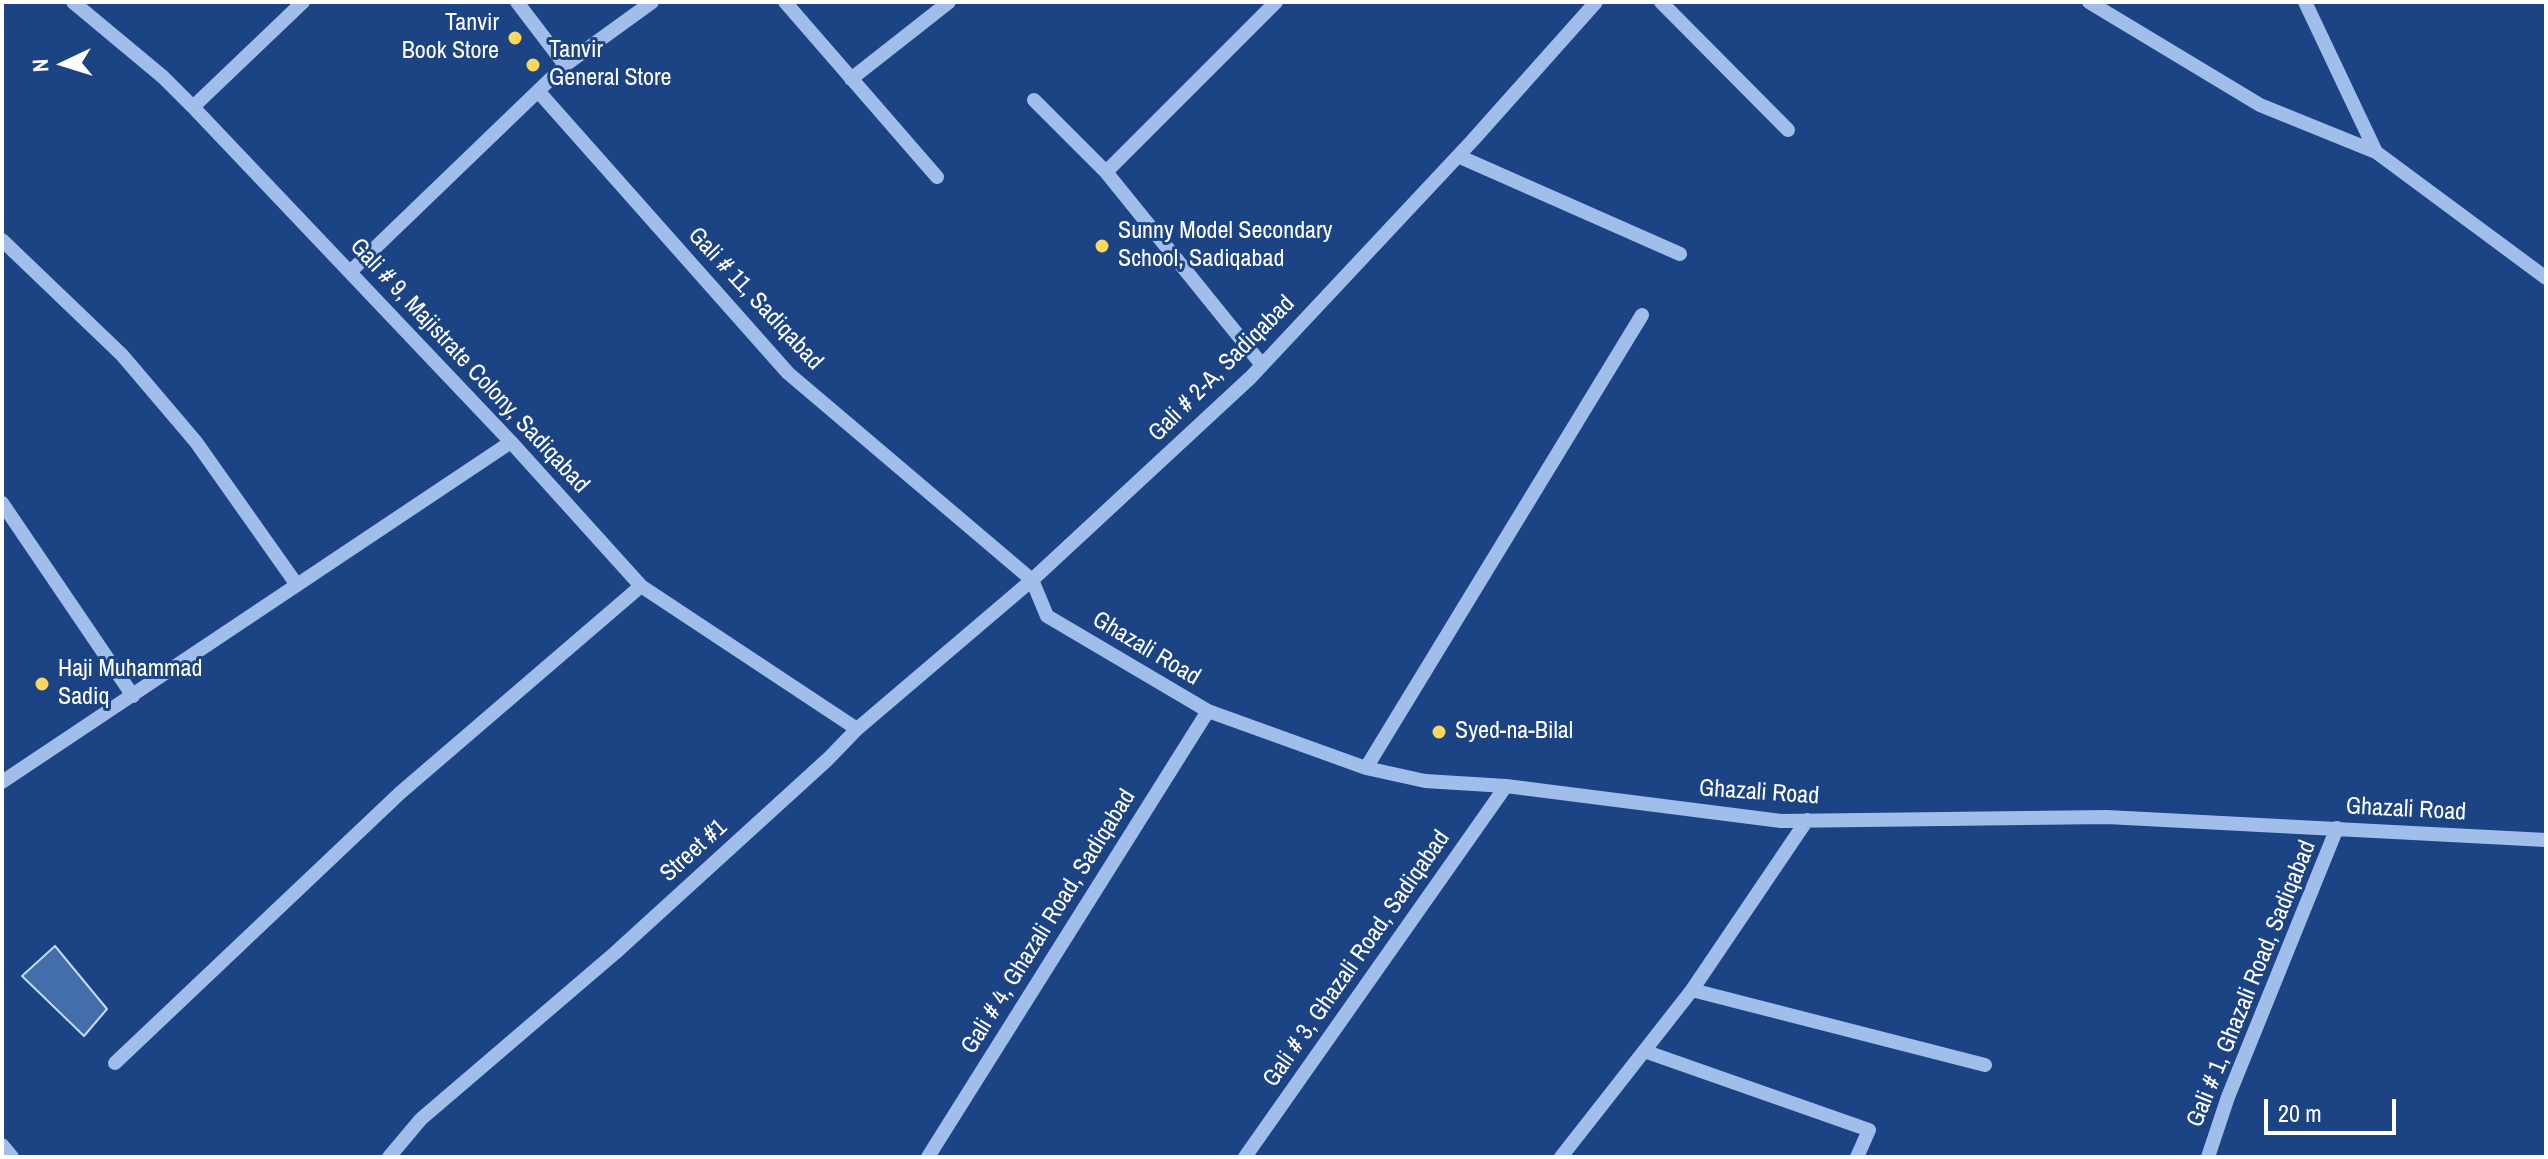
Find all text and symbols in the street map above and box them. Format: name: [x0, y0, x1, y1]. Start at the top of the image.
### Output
place label: Tanvir Book Store: [402, 10, 499, 66]
north arrow: [24, 24, 104, 104]
marker: Tanvir Book Store: [506, 29, 524, 47]
place label: Tanvir General Store: [549, 37, 672, 93]
marker: Tanvir General Store: [524, 56, 542, 74]
text: N: [25, 58, 55, 73]
place label: Sunny Model Secondary School, Sadiqabad: [1118, 218, 1332, 274]
street label: Gali # 11, Sadiqabad: [682, 222, 828, 376]
street label: Gali # 9, Majistrate Colony, Sadiqabad: [343, 233, 595, 499]
marker: Sunny Model Secondary School, Sadiqabad: [1093, 237, 1111, 255]
street label: Gali # 2-A, Sadiqabad: [1143, 290, 1301, 448]
street label: Ghazali Road: [1087, 606, 1205, 692]
place label: Haji Muhammad Sadiq: [58, 656, 202, 712]
marker: Haji Muhammad Sadiq: [33, 675, 51, 693]
place label: Syed-na-Bilal: [1455, 718, 1573, 746]
marker: Syed-na-Bilal: [1430, 723, 1448, 741]
street label: Ghazali Road: [1698, 774, 1820, 812]
street label: Gali # 4, Ghazali Road, Sadiqabad: [956, 784, 1142, 1060]
street label: Ghazali Road: [2345, 792, 2467, 828]
street label: Street #1: [655, 814, 733, 888]
street label: Gali # 3, Ghazali Road, Sadiqabad: [1257, 825, 1457, 1093]
street label: Gali # 1, Ghazali Road, Sadiqabad: [2181, 837, 2323, 1131]
scale bar: [2268, 1083, 2400, 1133]
text: 20 m: [2278, 1097, 2322, 1129]

